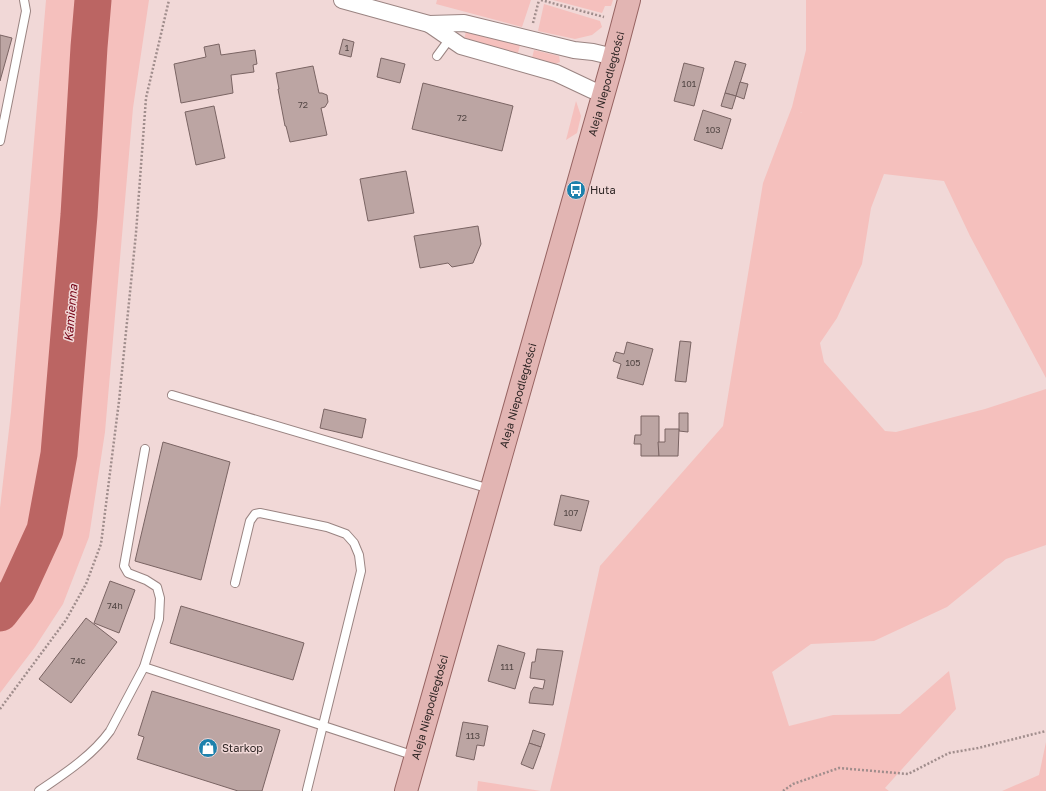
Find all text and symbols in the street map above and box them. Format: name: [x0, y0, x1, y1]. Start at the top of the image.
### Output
street label: Aleja Niepodległości: [585, 30, 627, 138]
house number: 1: [345, 42, 350, 53]
house number: 101: [682, 78, 697, 89]
house number: 72: [298, 99, 308, 110]
house number: 72: [457, 112, 467, 123]
house number: 103: [705, 124, 721, 135]
bus stop icon: Huta: [565, 179, 587, 201]
place label: Huta: [590, 183, 616, 196]
water label: Kamienna: [61, 283, 81, 342]
street label: Aleja Niepodległości: [497, 341, 539, 449]
house number: 105: [625, 357, 641, 368]
house number: 107: [564, 507, 579, 518]
house number: 74h: [107, 600, 123, 611]
street label: Aleja Niepodległości: [408, 653, 450, 761]
house number: 74c: [70, 655, 86, 666]
house number: 111: [500, 661, 514, 672]
house number: 113: [466, 730, 480, 741]
shop icon: Starkop: [197, 737, 219, 759]
place label: Starkop: [222, 741, 263, 754]

